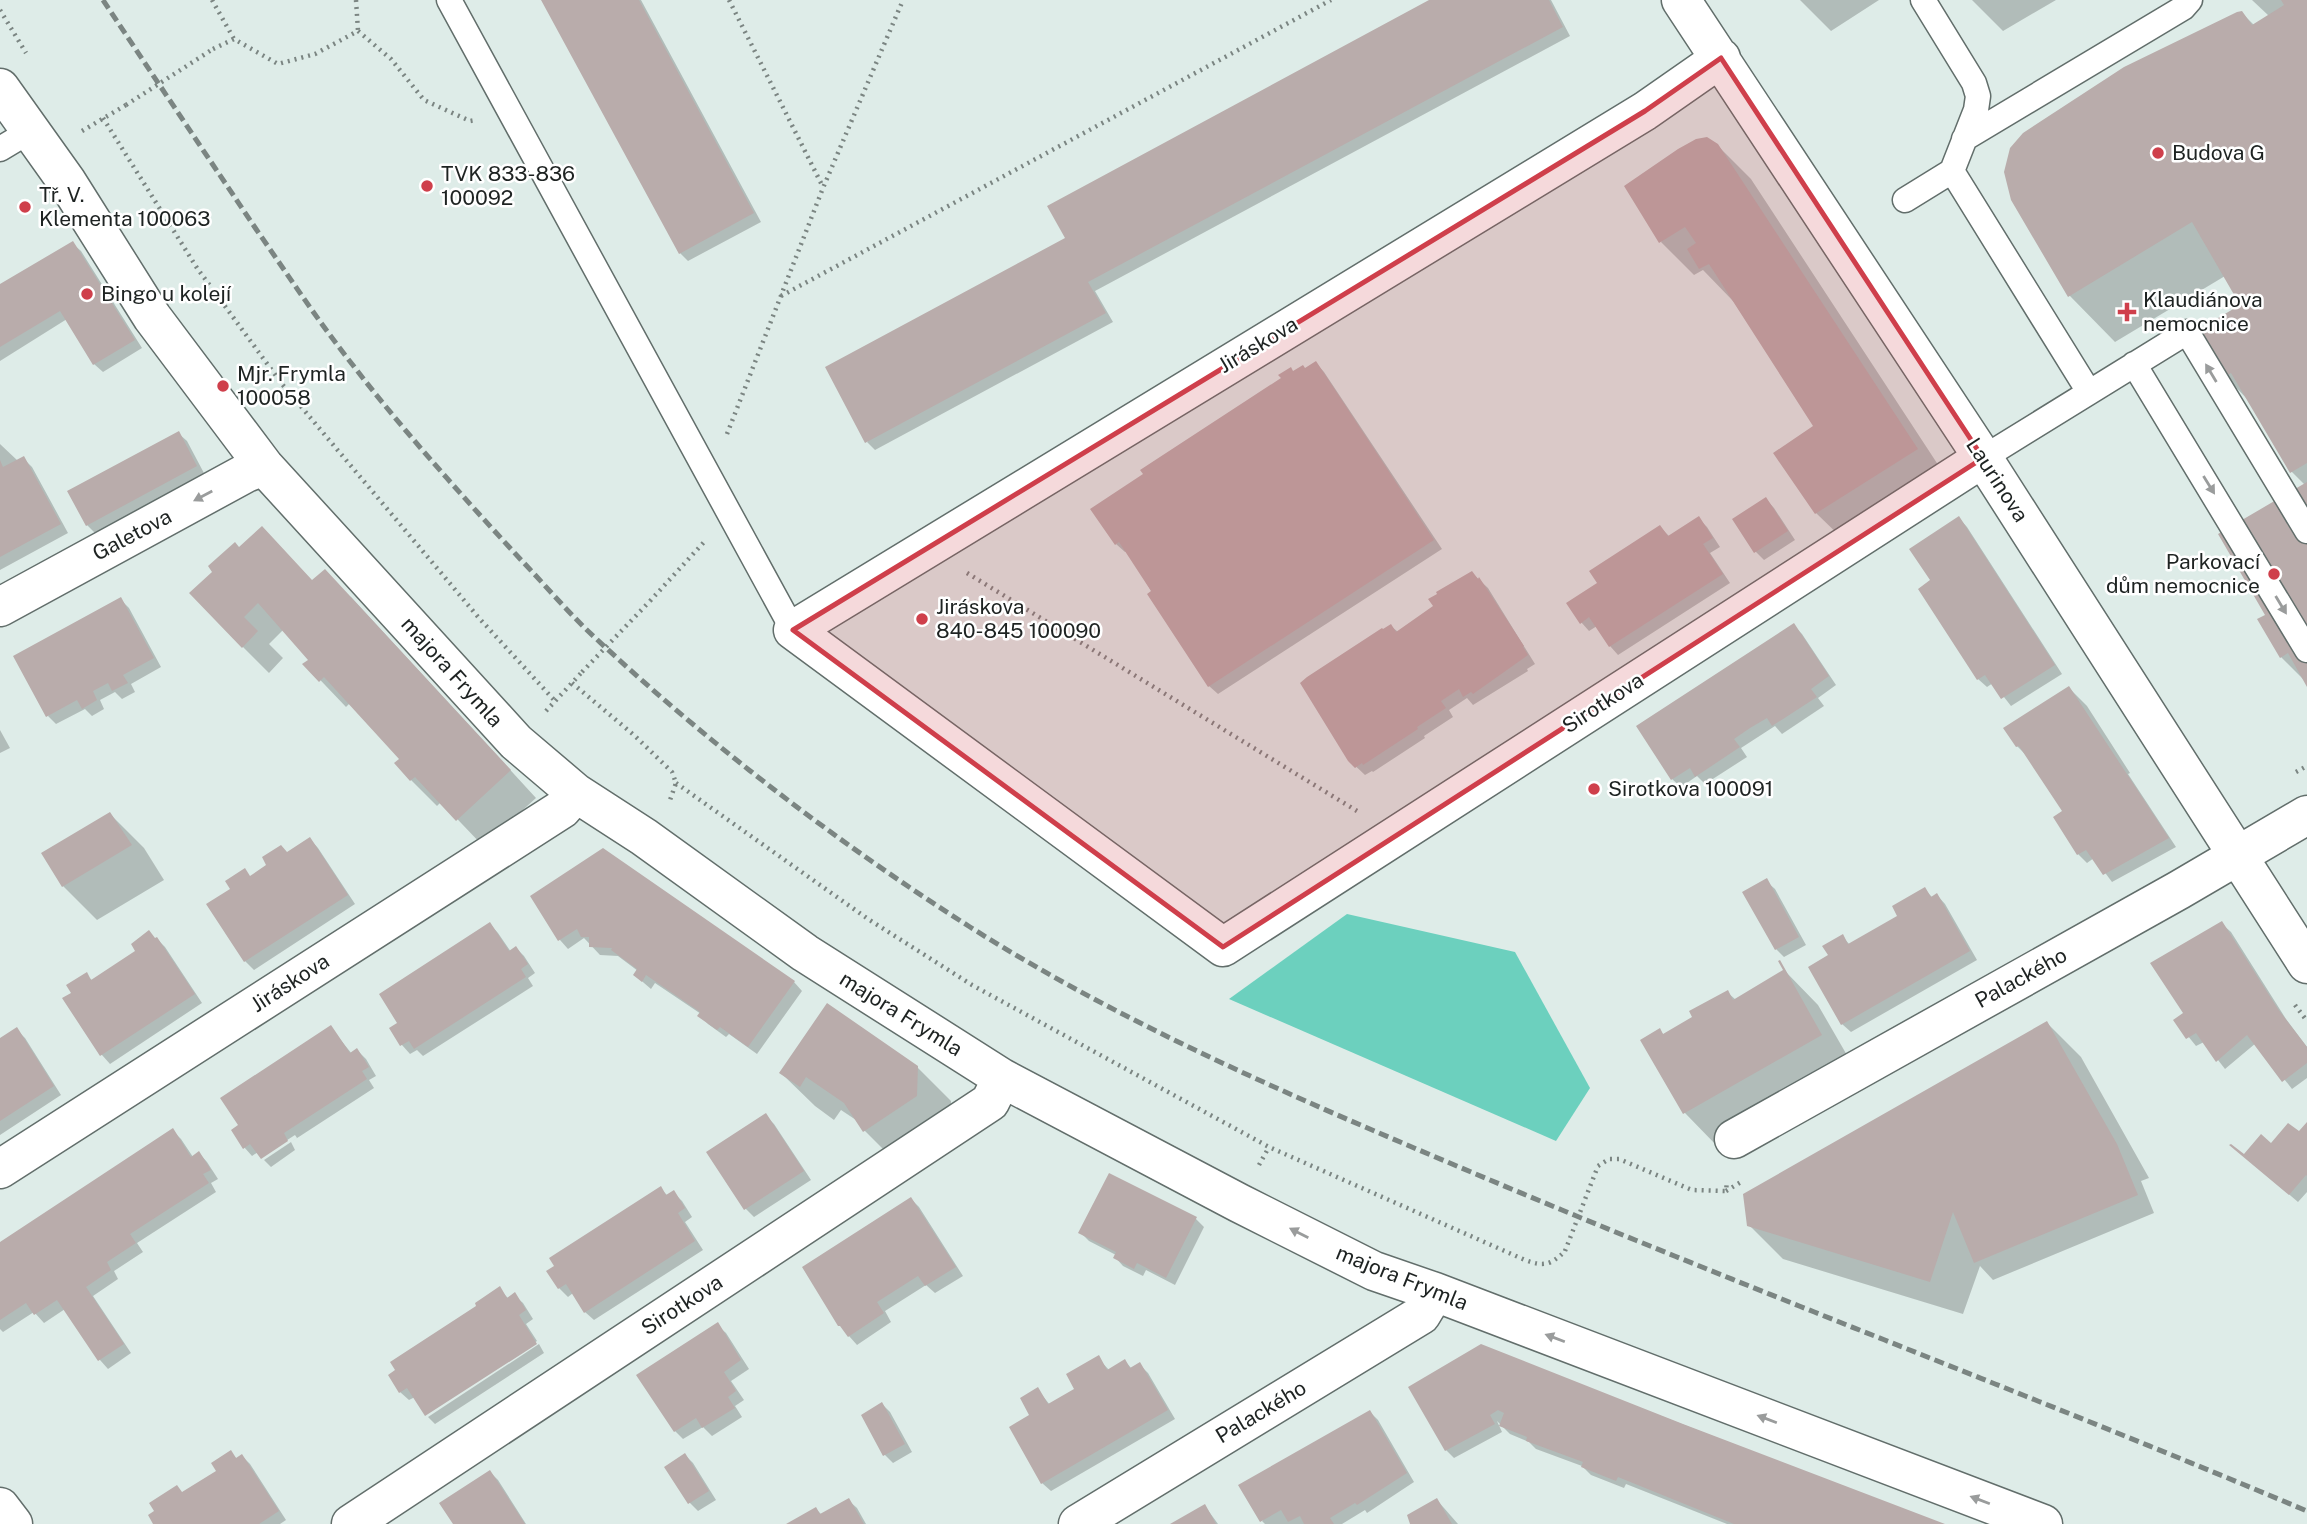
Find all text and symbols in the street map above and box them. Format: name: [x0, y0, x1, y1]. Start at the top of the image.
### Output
place label: Budova G: [2172, 140, 2265, 165]
marker: Budova G: [2150, 145, 2166, 161]
place label: TVK 833-836 100092: [441, 161, 575, 210]
marker: TVK 833-836 100092: [419, 178, 435, 194]
place label: Tř. V. Klementa 100063: [39, 182, 210, 231]
marker: Tř. V. Klementa 100063: [17, 199, 33, 215]
place label: Bingo u kolejí: [101, 281, 232, 306]
marker: Bingo u kolejí: [79, 286, 95, 302]
place label: Klaudiánova nemocnice: [2143, 287, 2263, 336]
marker: Klaudiánova nemocnice: [2117, 302, 2137, 322]
street label: Jiráskova: [1213, 311, 1302, 378]
place label: Mjr. Frymla 100058: [237, 361, 346, 410]
one-way arrow: [2205, 363, 2218, 382]
marker: Mjr. Frymla 100058: [215, 378, 231, 394]
street label: Laurinova: [1961, 433, 2034, 526]
one-way arrow: [2202, 476, 2215, 495]
one-way arrow: [193, 490, 213, 502]
street label: Galetova: [88, 503, 175, 566]
place label: Parkovací dům nemocnice: [2106, 549, 2261, 598]
marker: Parkovací dům nemocnice: [2266, 566, 2282, 582]
place label: Jiráskova 840-845 100090: [936, 594, 1101, 643]
one-way arrow: [2274, 596, 2287, 615]
street label: majora Frymla: [396, 611, 508, 732]
marker: Jiráskova 840-845 100090: [914, 611, 930, 627]
street label: Sirotkova: [1557, 667, 1648, 738]
place label: Sirotkova 100091: [1608, 776, 1773, 801]
marker: Sirotkova 100091: [1586, 781, 1602, 797]
street label: Palackého: [1970, 942, 2071, 1013]
street label: Jiráskova: [246, 948, 334, 1017]
street label: majora Frymla: [835, 966, 967, 1061]
one-way arrow: [1289, 1228, 1309, 1239]
street label: majora Frymla: [1333, 1240, 1472, 1315]
street label: Sirotkova: [636, 1269, 727, 1340]
one-way arrow: [1544, 1332, 1565, 1343]
street label: Palackého: [1211, 1375, 1311, 1448]
one-way arrow: [1757, 1413, 1778, 1424]
one-way arrow: [1969, 1494, 1990, 1505]

